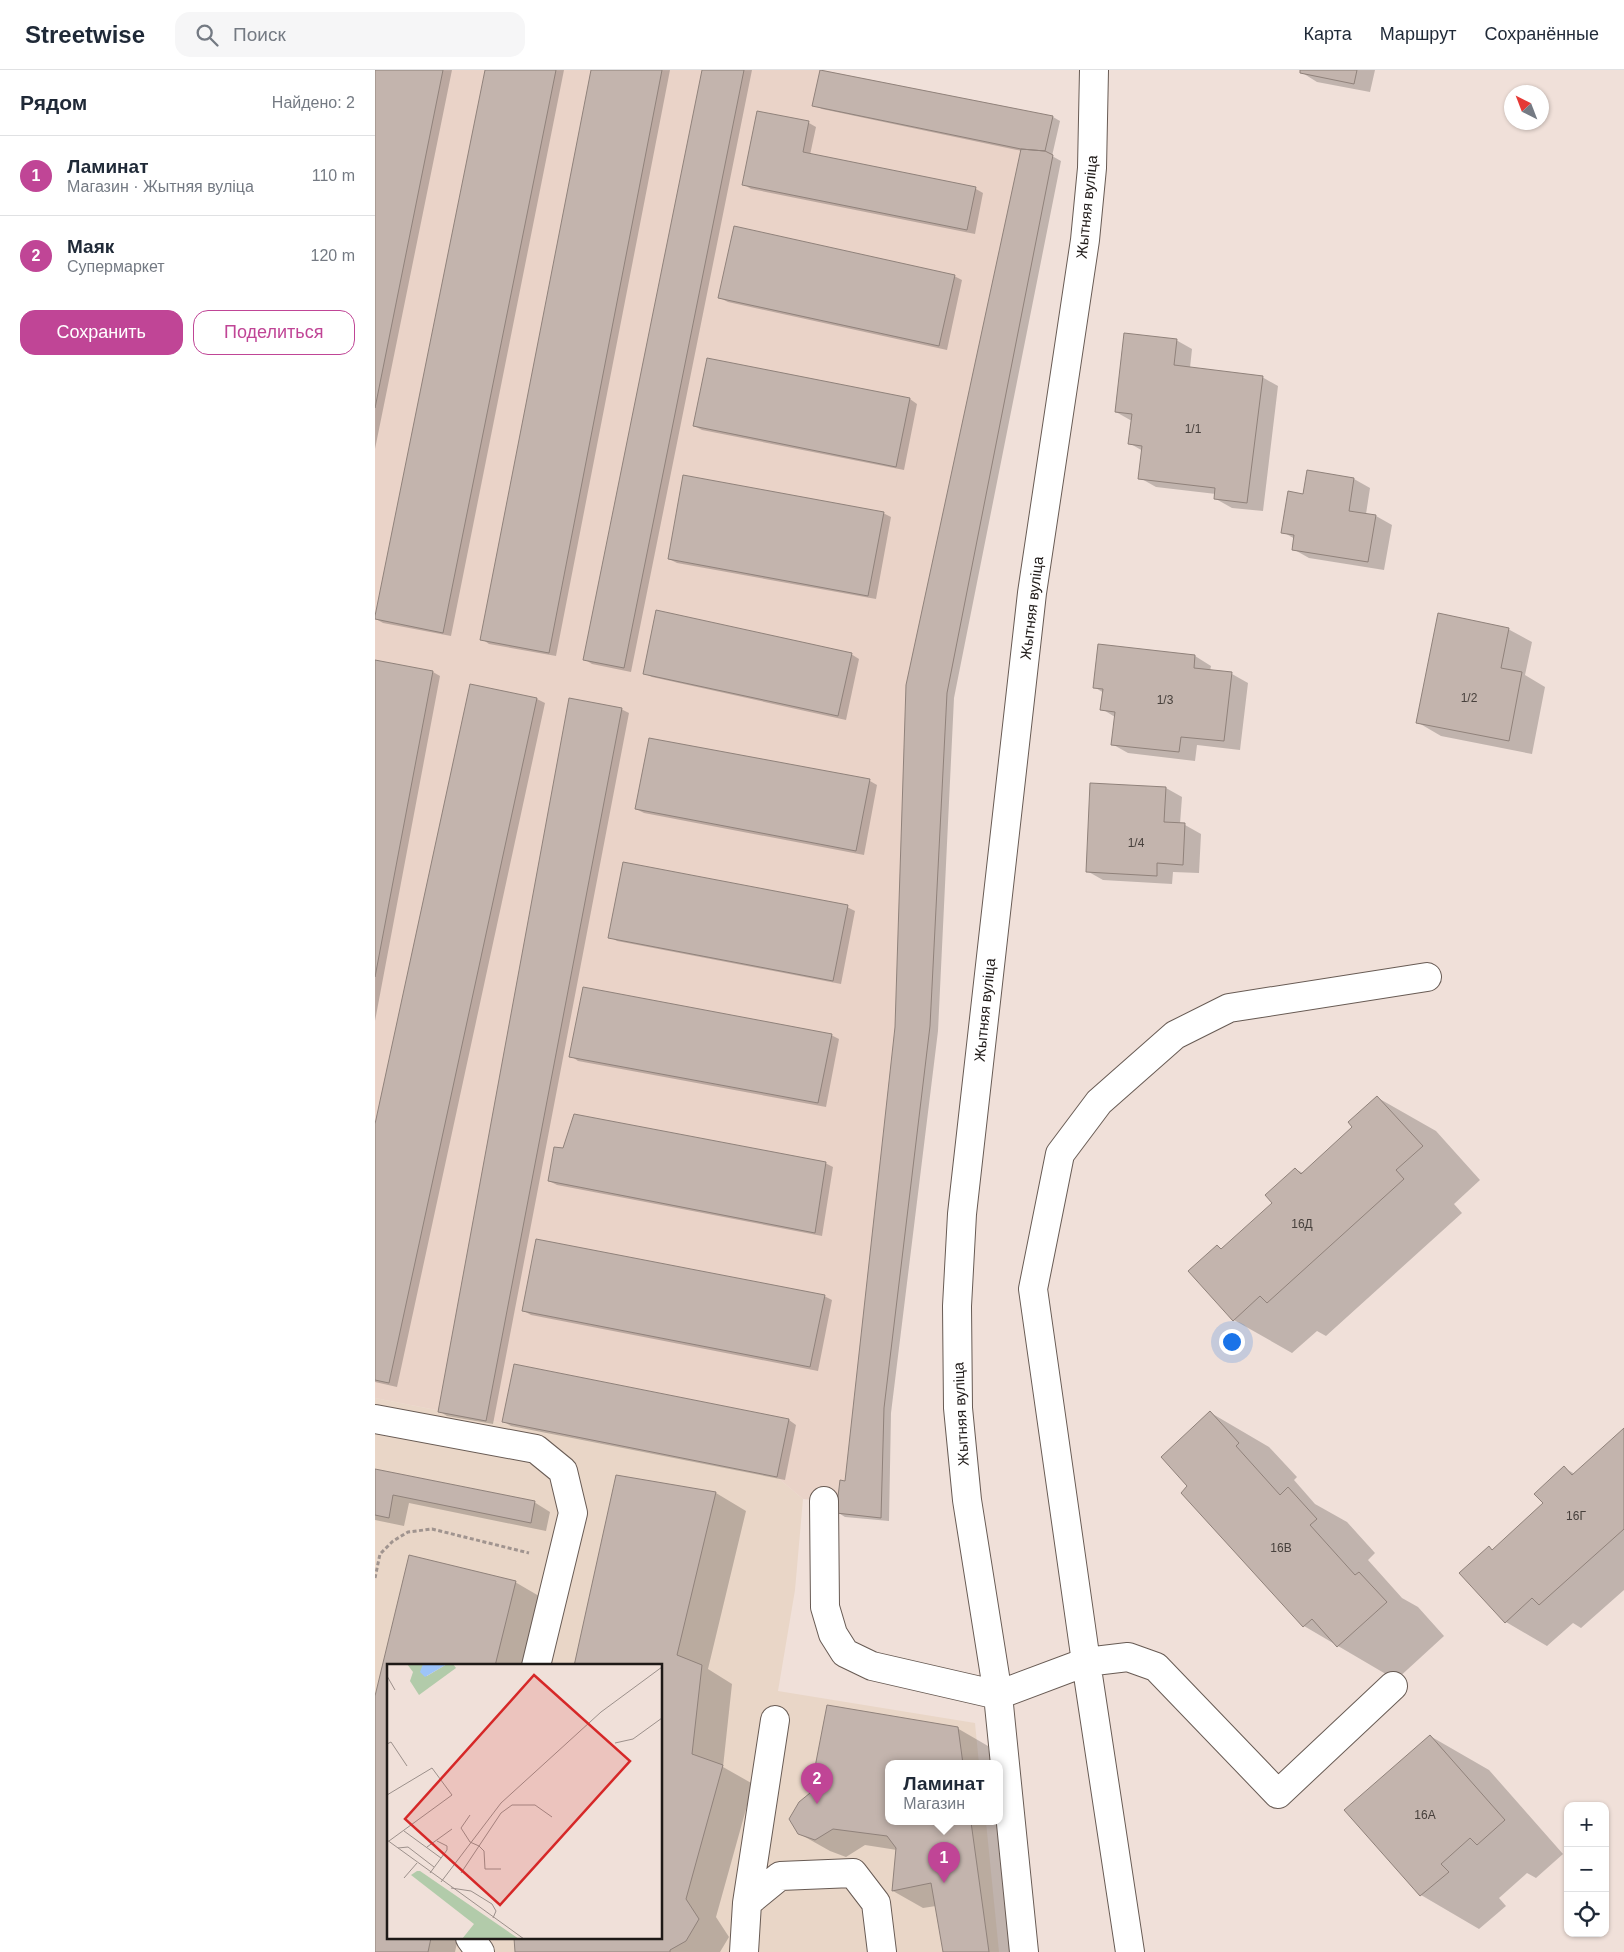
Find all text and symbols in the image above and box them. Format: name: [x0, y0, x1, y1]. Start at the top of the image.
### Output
search box: [175, 12, 525, 57]
text: Streetwise: [25, 21, 145, 48]
icon: search: [193, 21, 221, 49]
text: Поиск: [233, 24, 286, 45]
text: Карта: [1304, 24, 1352, 44]
text: Маршрут: [1380, 24, 1456, 44]
text: Сохранённые: [1484, 24, 1599, 44]
north arrow: [1504, 85, 1549, 130]
text: Рядом: [20, 91, 87, 114]
text: Найдено: 2: [272, 94, 355, 111]
street label: Жытняя вуліца: [1073, 154, 1100, 260]
text: Ламинат: [67, 156, 148, 177]
text: 1: [32, 167, 40, 184]
text: 110 m: [312, 167, 355, 184]
text: Магазин · Жытняя вуліца: [67, 178, 254, 195]
text: Маяк: [67, 236, 114, 257]
text: 2: [32, 247, 40, 264]
text: 120 m: [311, 247, 355, 264]
text: Супермаркет: [67, 258, 165, 275]
button: Сохранить: [20, 310, 183, 355]
button: Поделиться: [193, 310, 355, 355]
house number: 1/1: [1185, 422, 1202, 436]
street label: Жытняя вуліца: [1017, 555, 1046, 661]
house number: 1/2: [1461, 691, 1478, 705]
house number: 1/3: [1157, 693, 1174, 707]
house number: 1/4: [1128, 836, 1145, 850]
street label: Жытняя вуліца: [971, 957, 998, 1063]
house number: 16Д: [1291, 1217, 1313, 1231]
your location: [1219, 1329, 1245, 1355]
street label: Жытняя вуліца: [949, 1361, 972, 1466]
house number: 16Г: [1566, 1509, 1586, 1523]
house number: 16В: [1270, 1541, 1292, 1555]
inset map: [387, 1664, 663, 1940]
popup: [885, 1760, 1003, 1825]
pin: 2: [801, 1763, 833, 1804]
text: Ламинат: [903, 1773, 985, 1794]
text: Магазин: [903, 1795, 965, 1812]
map controls: [1564, 1802, 1609, 1937]
button: +: [1564, 1802, 1609, 1847]
house number: 16А: [1414, 1808, 1436, 1822]
pin: 1: [928, 1842, 960, 1883]
button: −: [1564, 1847, 1609, 1892]
button: locate: [1564, 1892, 1609, 1937]

